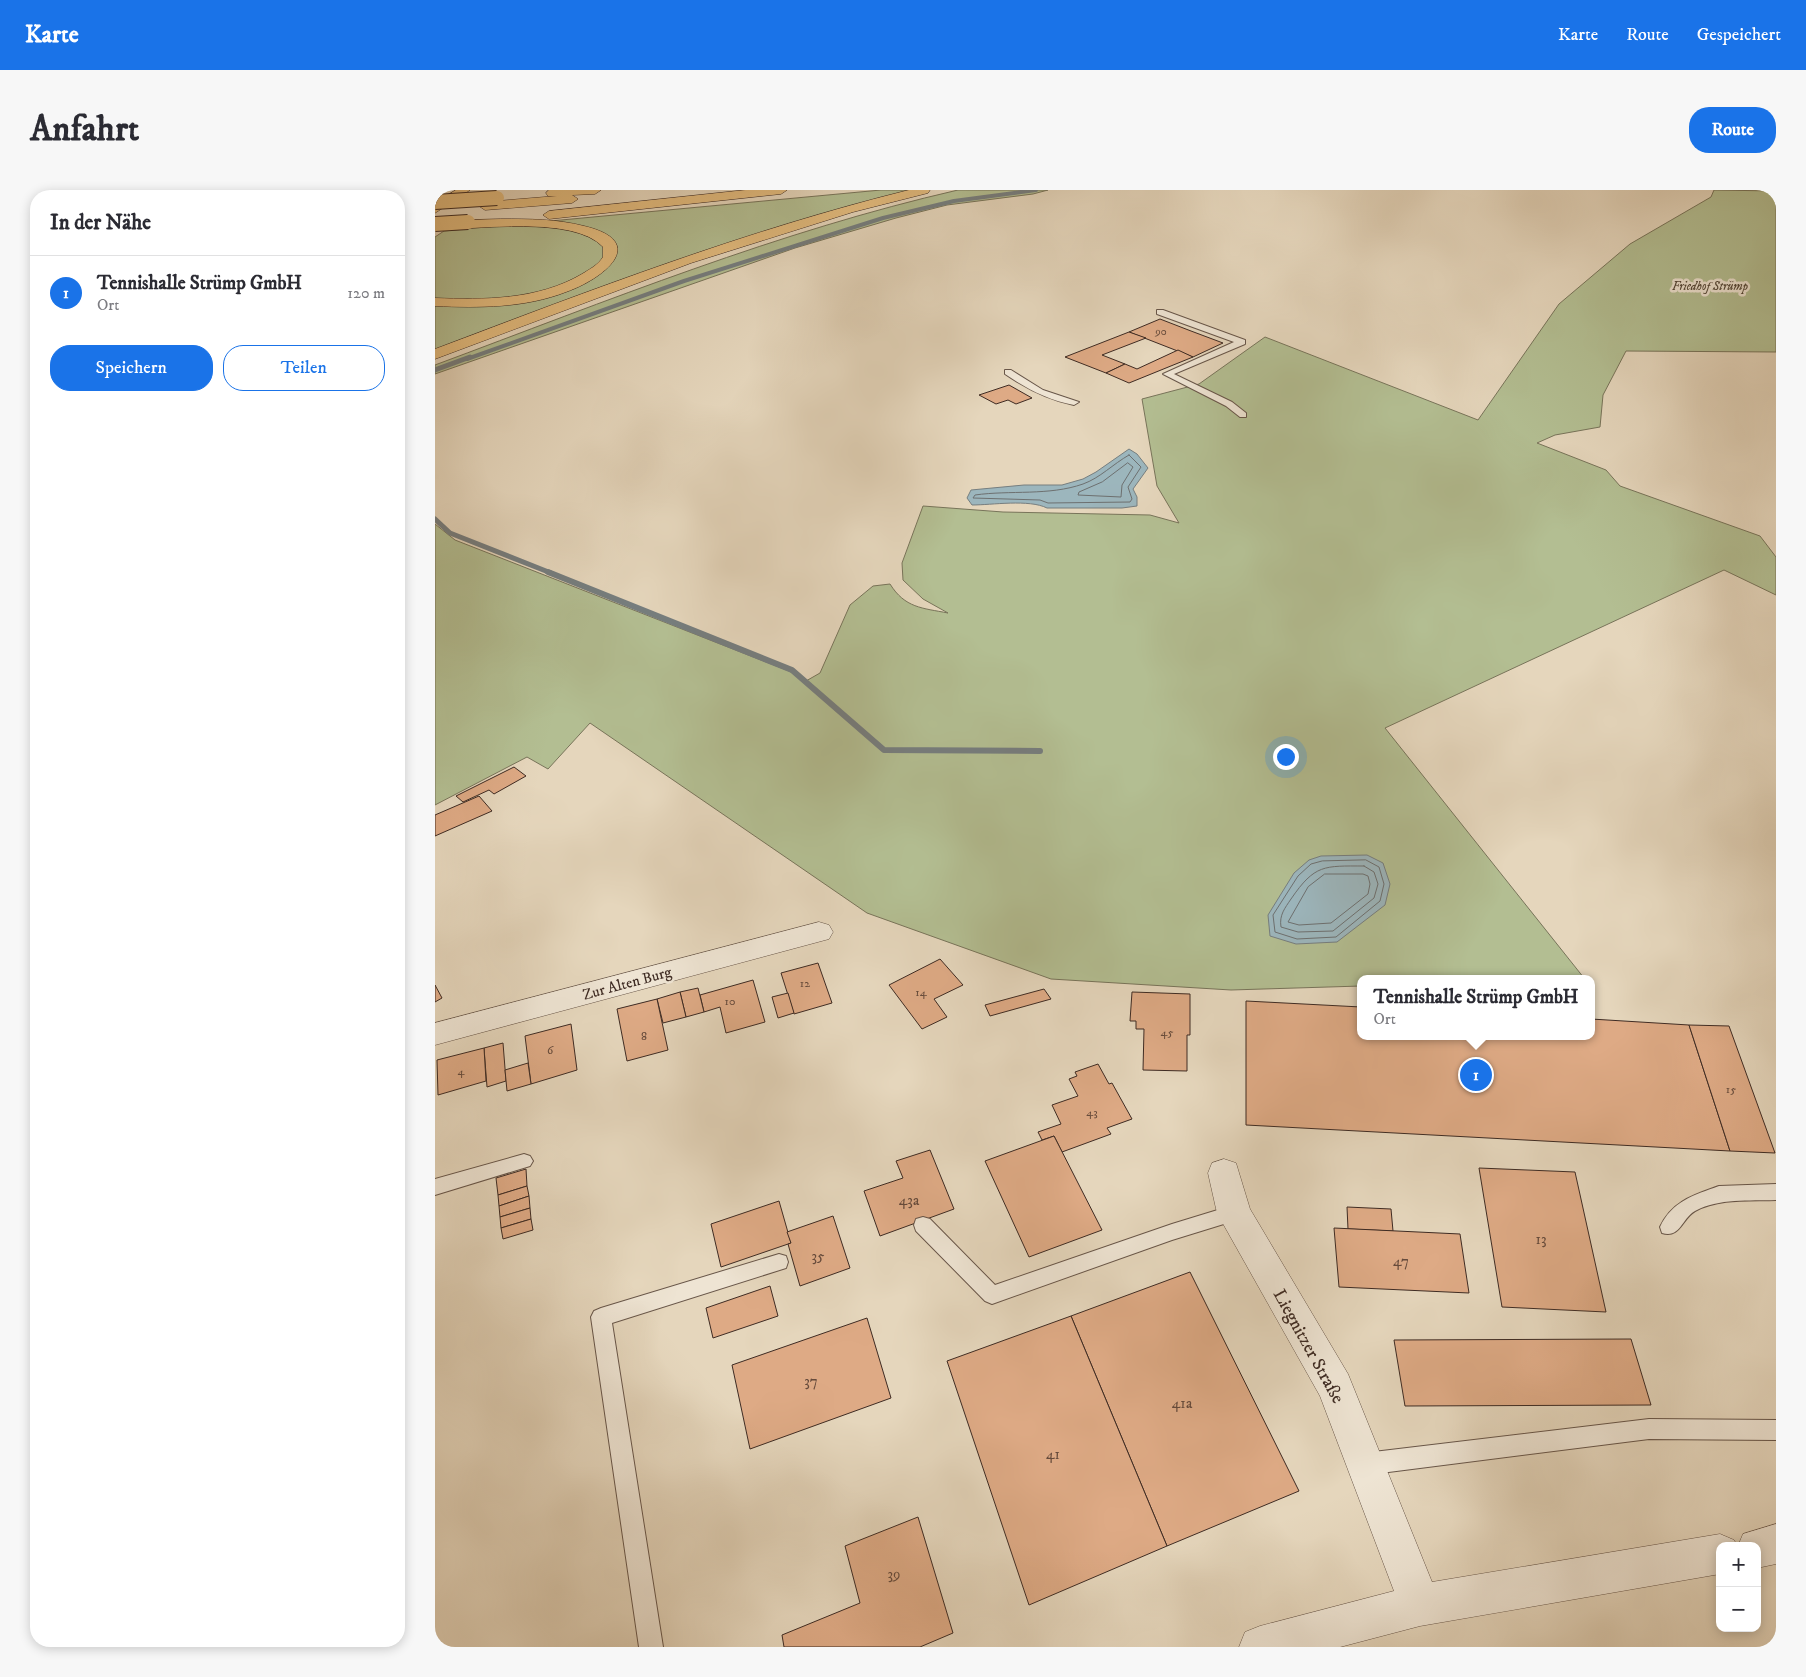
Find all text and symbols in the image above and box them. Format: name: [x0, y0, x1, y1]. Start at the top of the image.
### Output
text: Karte: [25, 20, 79, 50]
text: Karte: [1558, 24, 1598, 46]
text: Route: [1626, 24, 1669, 46]
text: Gespeichert: [1697, 24, 1781, 46]
button: Route: [1689, 107, 1776, 153]
text: Anfahrt: [30, 108, 139, 152]
text: In der Nähe: [50, 210, 151, 236]
text: Tennishalle Strümp GmbH: [97, 272, 302, 295]
park label: Friedhof Strümp: [1672, 279, 1748, 294]
text: 1: [63, 283, 69, 303]
text: 120 m: [347, 283, 385, 303]
text: Ort: [97, 295, 119, 315]
house number: 90: [1154, 325, 1167, 339]
button: Speichern: [50, 345, 213, 391]
button: Teilen: [223, 345, 385, 391]
your location: [1273, 744, 1299, 770]
street label: Zur Alten Burg: [581, 962, 674, 1004]
popup: [1357, 975, 1595, 1040]
house number: 12: [800, 976, 810, 991]
house number: 14: [915, 985, 928, 1000]
text: Tennishalle Strümp GmbH: [1373, 986, 1579, 1009]
house number: 10: [725, 994, 735, 1009]
text: Ort: [1373, 1009, 1396, 1029]
house number: 45: [1161, 1025, 1173, 1040]
house number: 8: [641, 1029, 647, 1044]
house number: 6: [547, 1043, 554, 1058]
pin: 1: [1460, 1056, 1492, 1094]
house number: 4: [458, 1064, 466, 1079]
house number: 15: [1726, 1082, 1736, 1097]
house number: 43: [1086, 1105, 1098, 1120]
house number: 43a: [899, 1191, 920, 1210]
house number: 13: [1535, 1230, 1547, 1249]
house number: 35: [811, 1247, 825, 1266]
house number: 47: [1393, 1252, 1409, 1271]
street label: Liegnitzer Straße: [1268, 1285, 1349, 1407]
house number: 37: [804, 1372, 818, 1391]
house number: 41a: [1172, 1394, 1193, 1413]
house number: 41: [1046, 1445, 1060, 1464]
map controls: [1716, 1542, 1761, 1632]
button: +: [1716, 1542, 1761, 1587]
house number: 39: [887, 1565, 901, 1584]
button: −: [1716, 1587, 1761, 1632]

